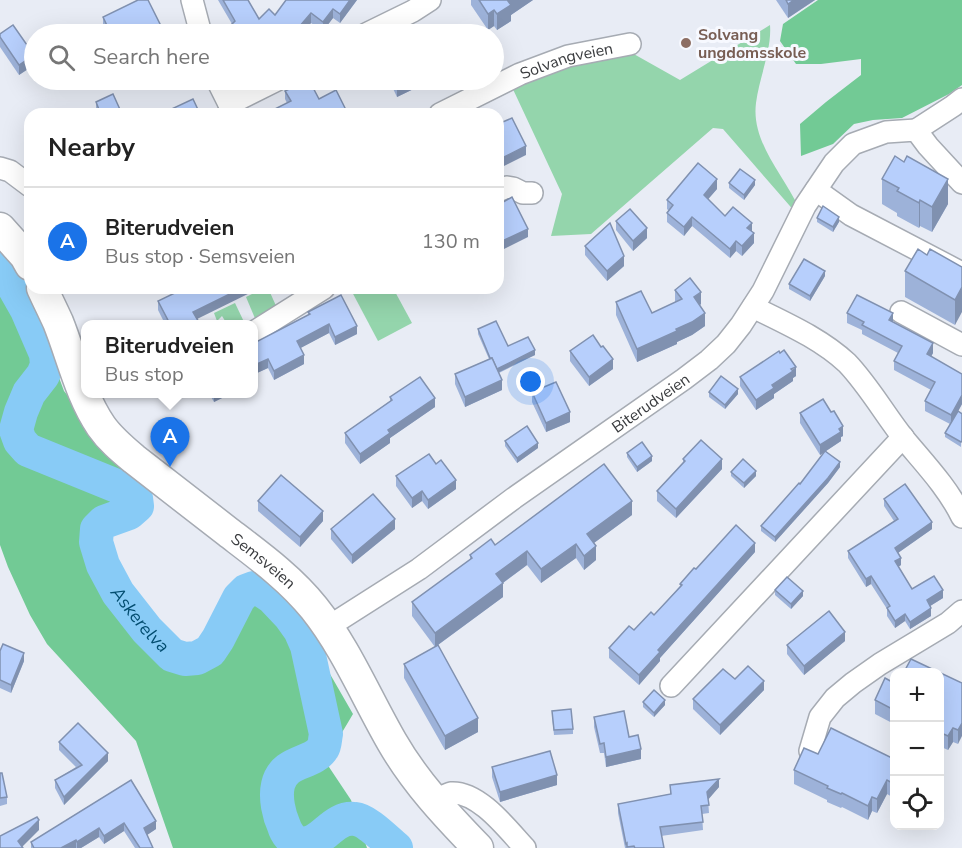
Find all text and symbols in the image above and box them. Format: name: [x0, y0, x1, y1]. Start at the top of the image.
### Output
search box: [24, 24, 504, 90]
place label: Solvang ungdomsskole: [698, 24, 806, 64]
marker: Solvang ungdomsskole: [679, 36, 693, 50]
street label: Solvangveien: [517, 38, 615, 85]
icon: search: [45, 41, 78, 74]
text: Search here: [93, 42, 210, 72]
text: Nearby: [48, 130, 135, 165]
text: Biterudveien: [105, 213, 234, 243]
text: A: [60, 228, 75, 255]
text: 130 m: [422, 228, 480, 255]
text: Bus stop · Semsveien: [105, 243, 295, 270]
popup: [81, 320, 258, 398]
text: Biterudveien: [105, 331, 234, 361]
text: Bus stop: [105, 361, 184, 388]
your location: [516, 367, 545, 396]
street label: Biterudveien: [608, 368, 694, 438]
pin: A: [150, 418, 190, 467]
street label: Semsveien: [226, 528, 300, 594]
water label: Askerelva: [105, 581, 175, 658]
map controls: [890, 668, 944, 830]
button: +: [890, 668, 944, 722]
button: −: [890, 722, 944, 776]
button: locate: [890, 776, 944, 830]

